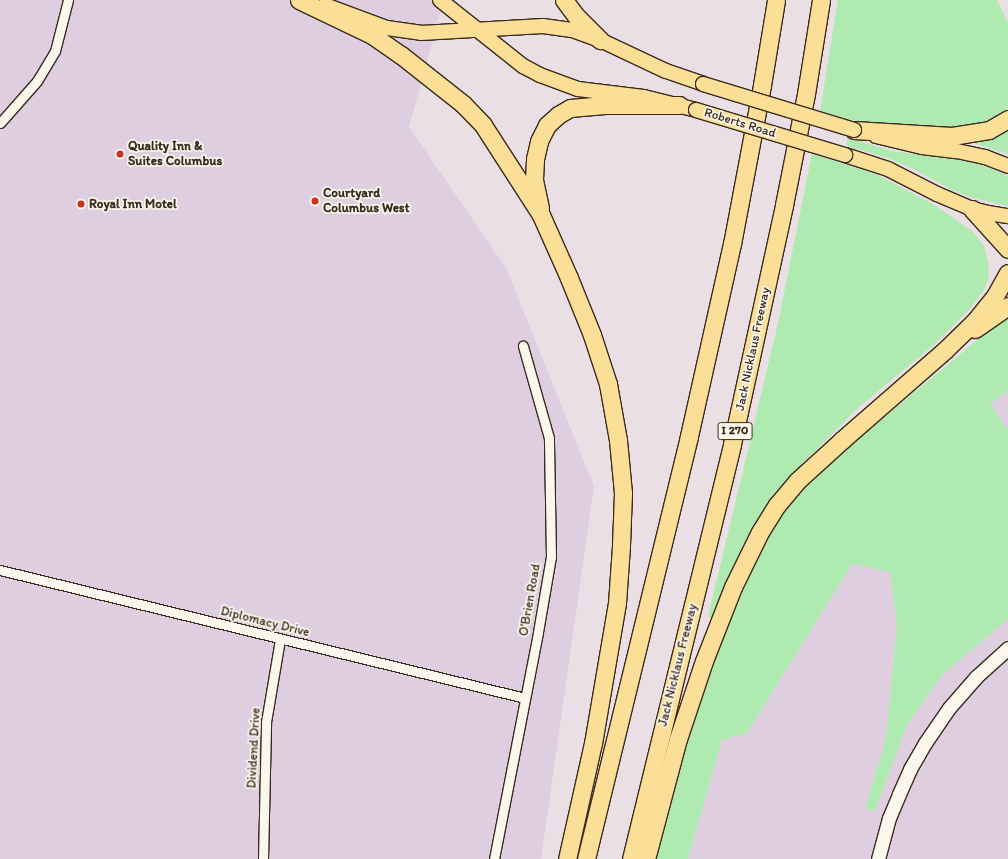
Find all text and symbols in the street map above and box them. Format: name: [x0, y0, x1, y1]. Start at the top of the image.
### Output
street label: Roberts Road: [702, 105, 778, 141]
place label: Quality Inn & Suites Columbus: [128, 139, 222, 170]
marker: Quality Inn & Suites Columbus: [115, 149, 125, 159]
place label: Courtyard Columbus West: [323, 186, 410, 217]
place label: Royal Inn Motel: [89, 196, 176, 212]
marker: Courtyard Columbus West: [310, 196, 320, 206]
marker: Royal Inn Motel: [76, 199, 86, 209]
street label: Jack Nicklaus Freeway: [732, 286, 774, 412]
road number: I 270: [717, 421, 753, 441]
street label: O'Brien Road: [516, 563, 544, 637]
street label: Jack Nicklaus Freeway: [655, 602, 701, 728]
street label: Diplomacy Drive: [219, 603, 311, 641]
street label: Dividend Drive: [244, 707, 264, 789]

